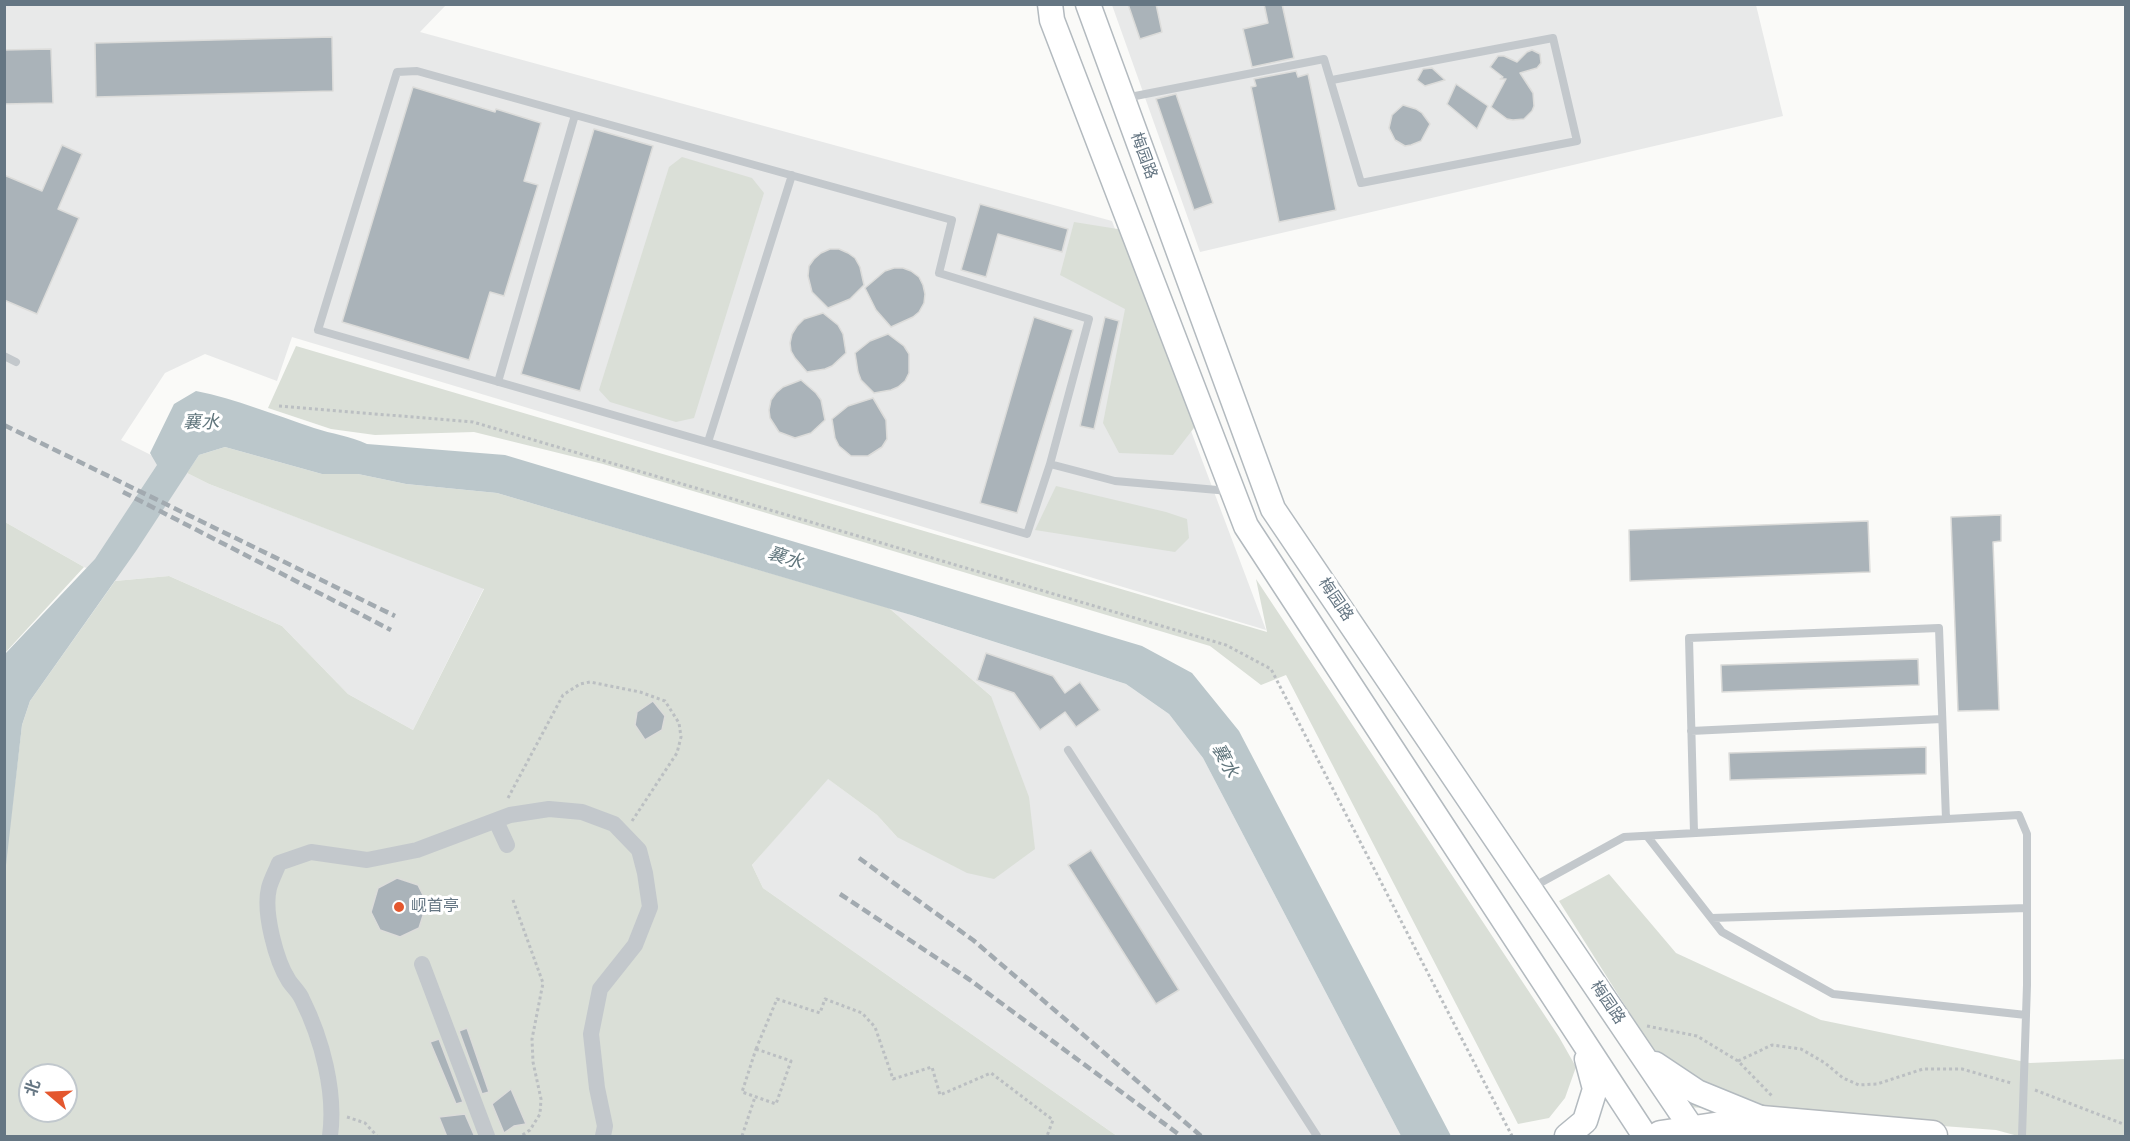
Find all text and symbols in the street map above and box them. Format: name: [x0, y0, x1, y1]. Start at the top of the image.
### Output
street label: 梅园路: [1126, 130, 1160, 182]
water label: 襄水: [183, 412, 219, 434]
water label: 襄水: [765, 543, 805, 575]
street label: 梅园路: [1314, 575, 1356, 625]
water label: 襄水: [1206, 740, 1242, 782]
place label: 岘首亭: [411, 897, 459, 917]
marker: 岘首亭: [392, 900, 406, 914]
street label: 梅园路: [1586, 978, 1628, 1028]
north arrow: [18, 1063, 78, 1123]
text: 北: [21, 1077, 44, 1098]

